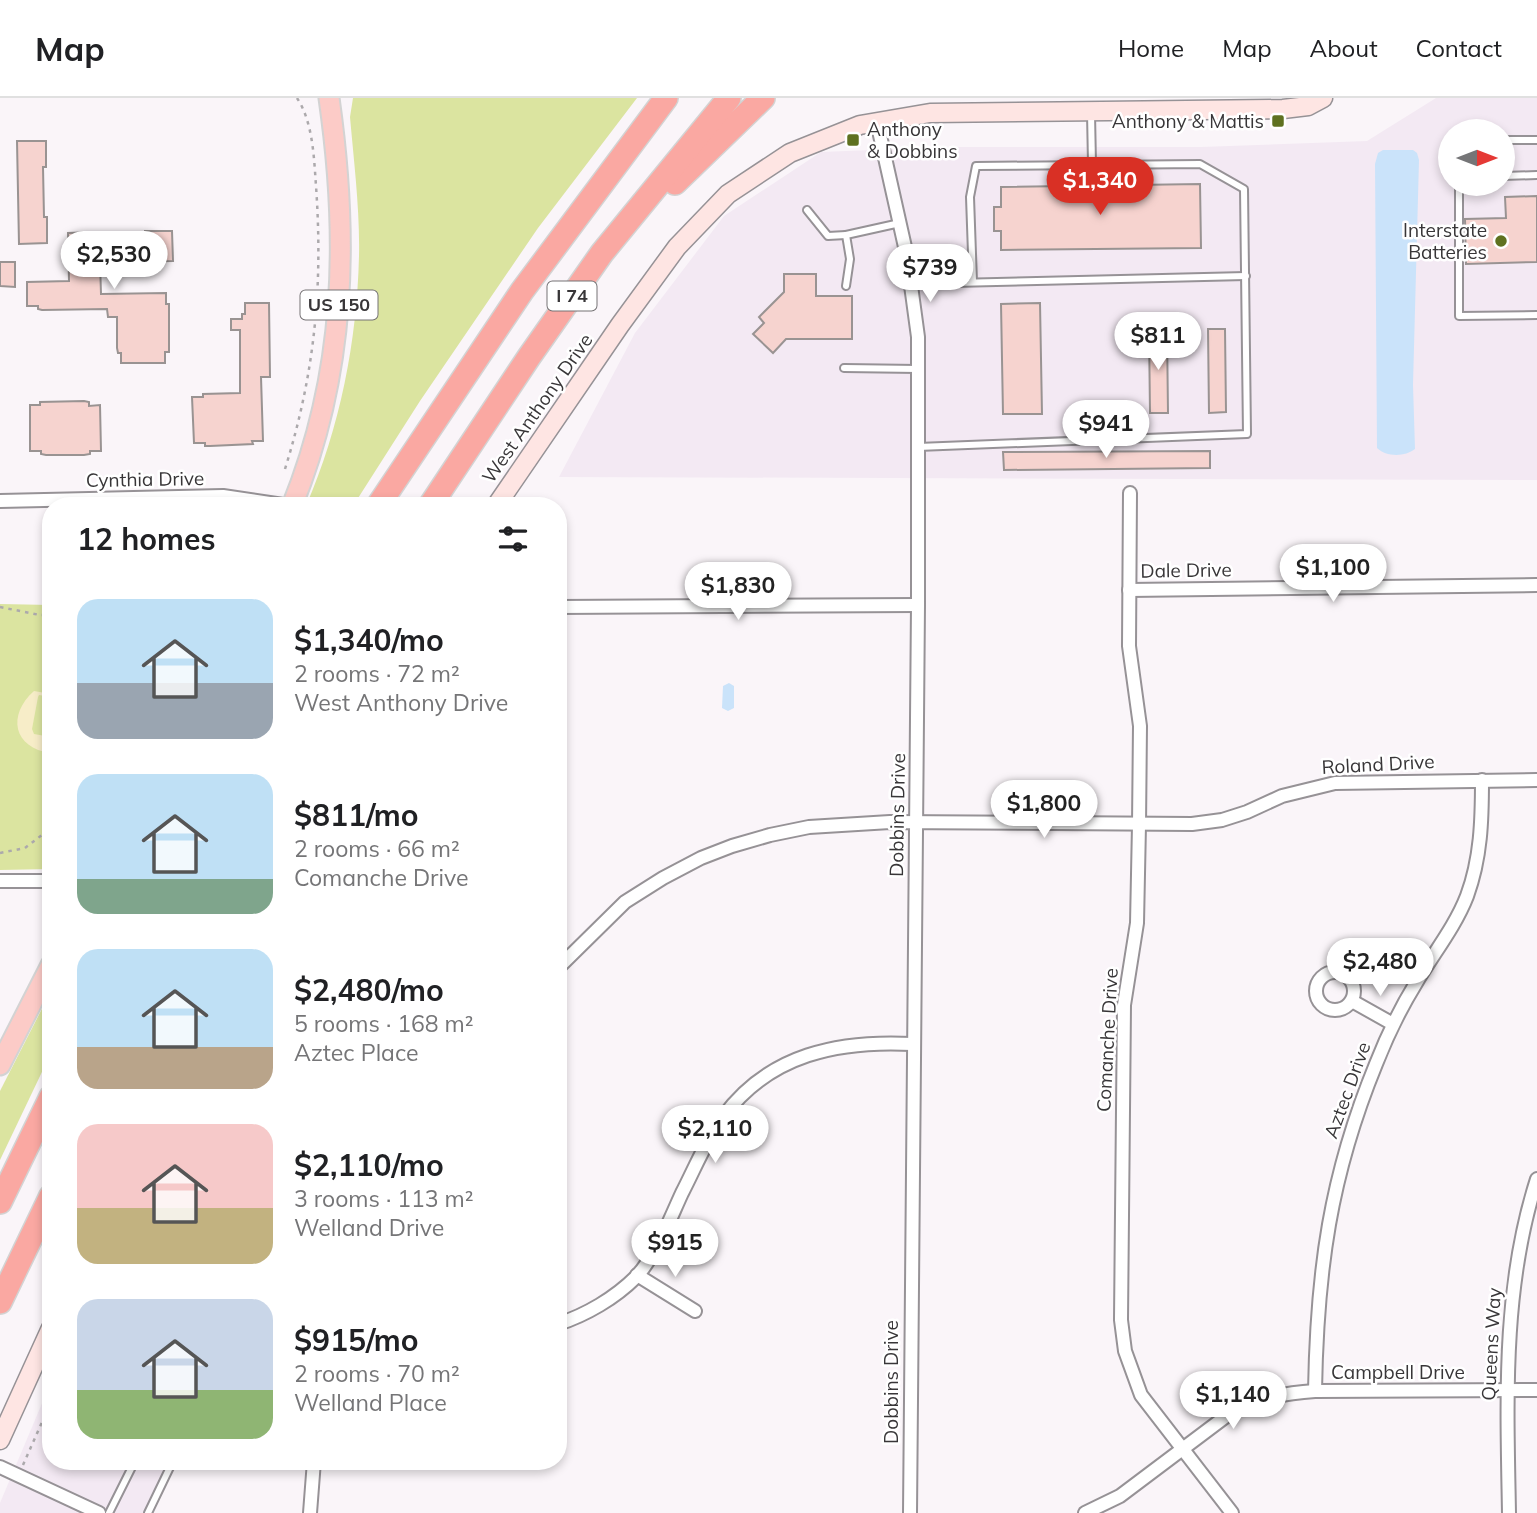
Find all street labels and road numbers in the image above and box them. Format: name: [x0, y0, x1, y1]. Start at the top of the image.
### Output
road number: I 74: [548, 281, 596, 310]
road number: US 150: [300, 290, 378, 320]
street label: West Anthony Drive: [476, 329, 598, 487]
street label: Cynthia Drive: [86, 466, 204, 492]
street label: Dale Drive: [1140, 557, 1232, 583]
street label: Roland Drive: [1321, 749, 1435, 779]
street label: Dobbins Drive: [884, 753, 910, 877]
street label: Comanche Drive: [1091, 967, 1123, 1113]
street label: Aztec Drive: [1318, 1038, 1376, 1142]
street label: Queens Way: [1476, 1287, 1506, 1401]
street label: Dobbins Drive: [879, 1320, 903, 1444]
street label: Campbell Drive: [1331, 1360, 1465, 1384]

